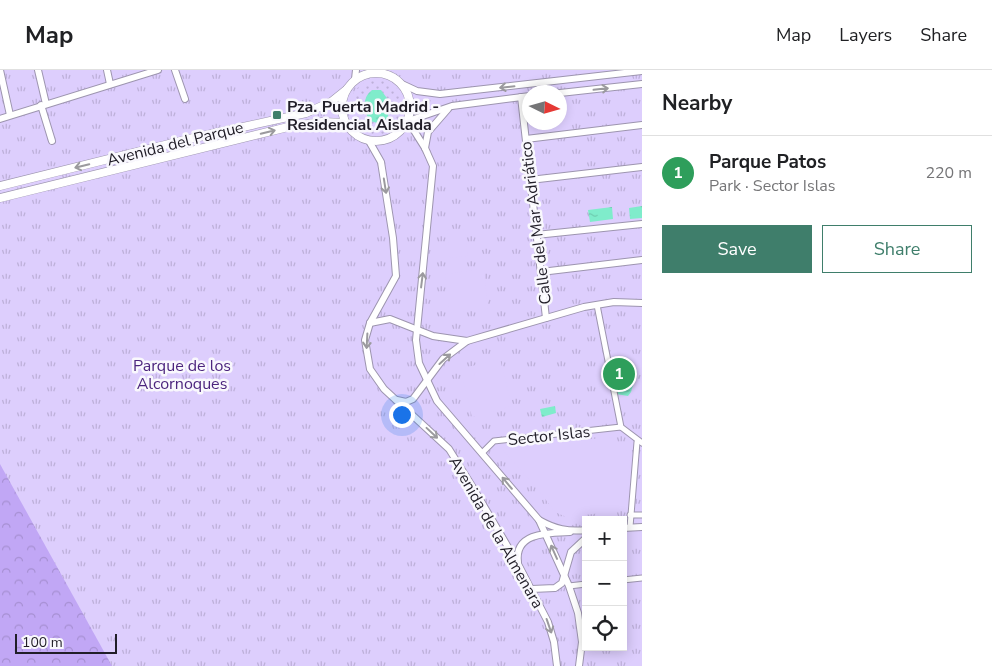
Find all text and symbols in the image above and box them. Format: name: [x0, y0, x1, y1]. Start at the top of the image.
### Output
text: Map: [25, 19, 73, 51]
text: Map: [776, 23, 811, 47]
text: Layers: [839, 23, 892, 47]
text: Share: [920, 23, 967, 47]
one-way arrow: [499, 82, 515, 92]
one-way arrow: [592, 84, 608, 94]
north arrow: [522, 85, 567, 130]
text: Nearby: [662, 89, 732, 117]
place label: Pza. Puerta Madrid - Residencial Aislada: [287, 96, 439, 136]
marker: Pza. Puerta Madrid - Residencial Aislada: [271, 109, 283, 121]
street label: Avenida del Parque: [105, 116, 246, 172]
one-way arrow: [260, 127, 276, 136]
street label: Calle del Mar Adriático: [515, 140, 557, 306]
text: Parque Patos: [709, 149, 826, 175]
one-way arrow: [75, 162, 91, 171]
text: 1: [673, 162, 683, 184]
text: 220 m: [925, 162, 972, 184]
text: Park · Sector Islas: [709, 175, 836, 197]
one-way arrow: [380, 178, 390, 194]
button: Save: [662, 225, 812, 273]
button: Share: [822, 225, 972, 273]
one-way arrow: [417, 272, 427, 288]
one-way arrow: [363, 332, 372, 348]
one-way arrow: [439, 353, 451, 365]
park label: Parque de los Alcornoques: [133, 355, 231, 395]
pin: 1: [603, 355, 635, 393]
your location: [389, 402, 415, 428]
street label: Sector Islas: [507, 421, 591, 451]
one-way arrow: [425, 427, 438, 439]
street label: Avenida de la Almenara: [444, 452, 549, 613]
one-way arrow: [502, 476, 513, 489]
map controls: [582, 516, 627, 651]
button: +: [582, 516, 627, 561]
one-way arrow: [548, 545, 558, 560]
button: −: [582, 561, 627, 606]
button: locate: [582, 606, 627, 651]
one-way arrow: [545, 618, 554, 633]
scale bar: [15, 631, 118, 654]
text: 100 m: [22, 633, 63, 652]

